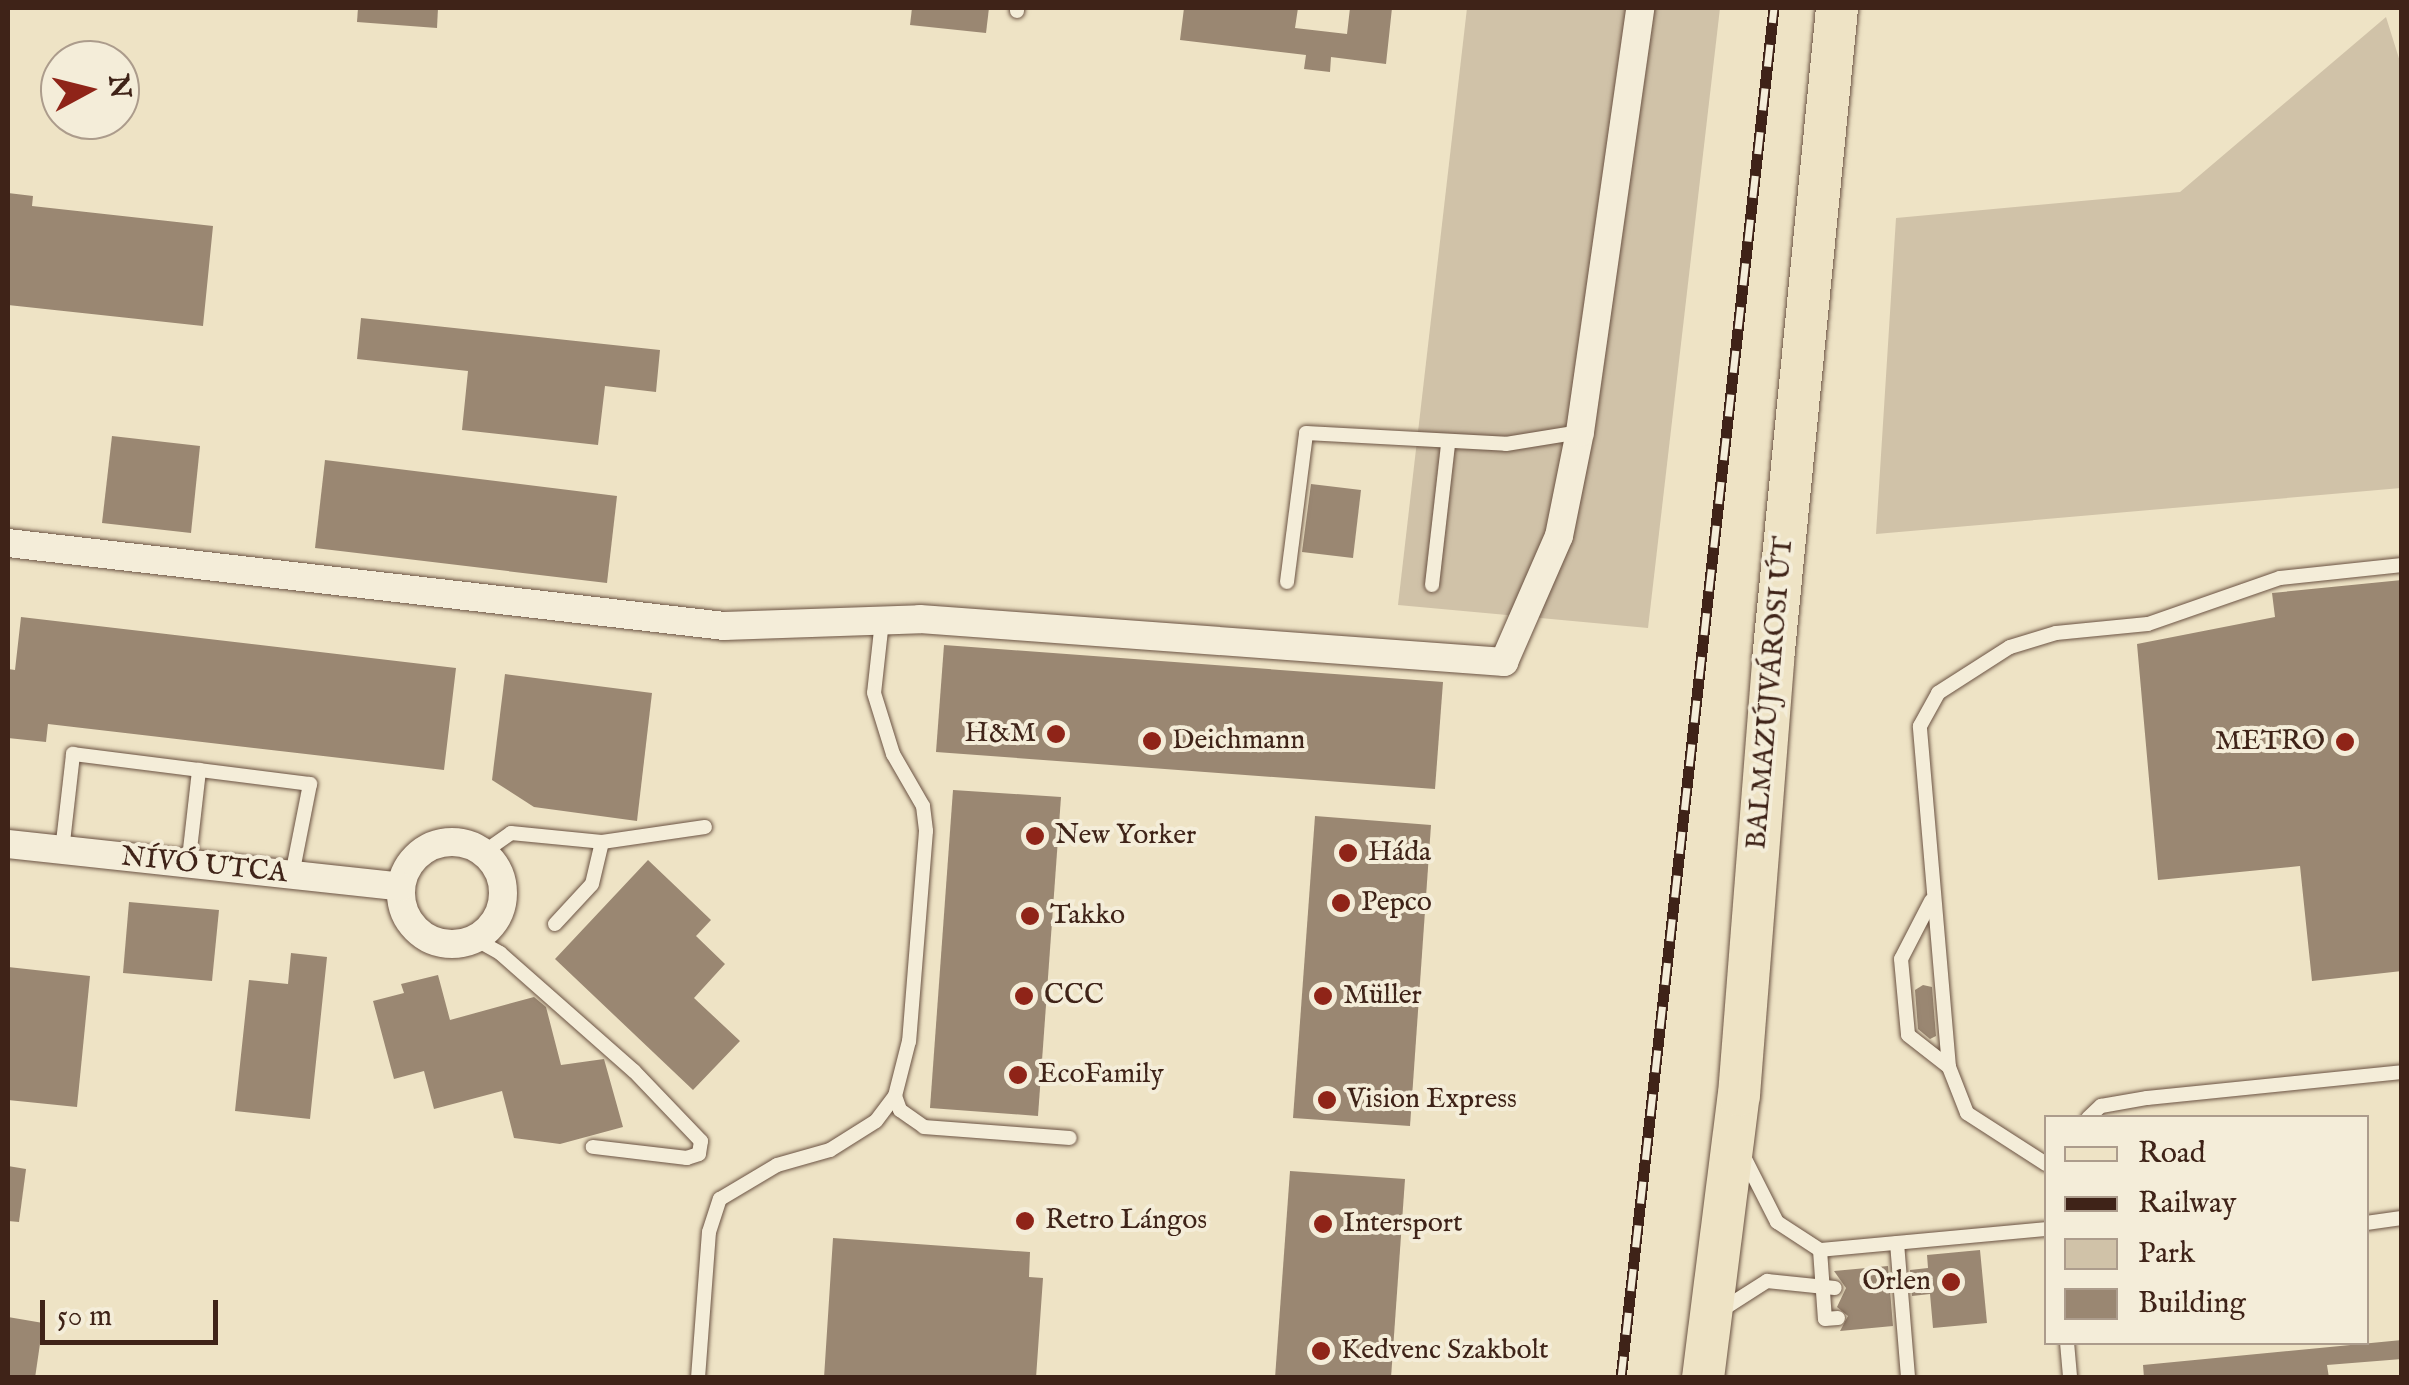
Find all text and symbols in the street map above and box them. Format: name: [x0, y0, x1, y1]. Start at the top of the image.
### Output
north arrow: [40, 40, 140, 140]
text: N: [99, 72, 137, 101]
street label: BALMAZÚJVÁROSI ÚT: [1741, 535, 1801, 851]
place label: H&M: [965, 717, 1036, 751]
marker: H&M: [1045, 723, 1067, 745]
place label: Deichmann: [1172, 724, 1305, 758]
place label: METRO: [2215, 725, 2325, 759]
marker: Deichmann: [1141, 730, 1163, 752]
marker: METRO: [2334, 731, 2356, 753]
place label: New Yorker: [1055, 819, 1196, 853]
marker: New Yorker: [1024, 825, 1046, 847]
place label: Háda: [1368, 836, 1431, 870]
street label: NÍVÓ UTCA: [119, 841, 289, 891]
marker: Háda: [1337, 842, 1359, 864]
place label: Pepco: [1361, 886, 1432, 920]
marker: Pepco: [1330, 892, 1352, 914]
place label: Takko: [1050, 899, 1125, 933]
marker: Takko: [1019, 905, 1041, 927]
place label: CCC: [1044, 979, 1104, 1013]
place label: Müller: [1343, 979, 1422, 1013]
marker: CCC: [1013, 985, 1035, 1007]
marker: Müller: [1312, 985, 1334, 1007]
place label: EcoFamily: [1038, 1058, 1164, 1092]
marker: EcoFamily: [1007, 1064, 1029, 1086]
place label: Vision Express: [1347, 1083, 1517, 1117]
marker: Vision Express: [1316, 1089, 1338, 1111]
legend: [2044, 1115, 2369, 1345]
text: Road: [2138, 1135, 2206, 1173]
text: Railway: [2138, 1185, 2236, 1223]
place label: Retro Lángos: [1045, 1204, 1207, 1238]
place label: Intersport: [1343, 1207, 1463, 1241]
marker: Retro Lángos: [1014, 1210, 1036, 1232]
marker: Intersport: [1312, 1213, 1334, 1235]
text: Park: [2138, 1235, 2195, 1273]
place label: Orlen: [1862, 1265, 1931, 1299]
marker: Orlen: [1940, 1271, 1962, 1293]
scale bar: [45, 1280, 222, 1342]
text: Building: [2138, 1285, 2246, 1323]
text: 50 m: [57, 1298, 112, 1336]
place label: Kedvenc Szakbolt: [1341, 1334, 1549, 1368]
marker: Kedvenc Szakbolt: [1310, 1340, 1332, 1362]

